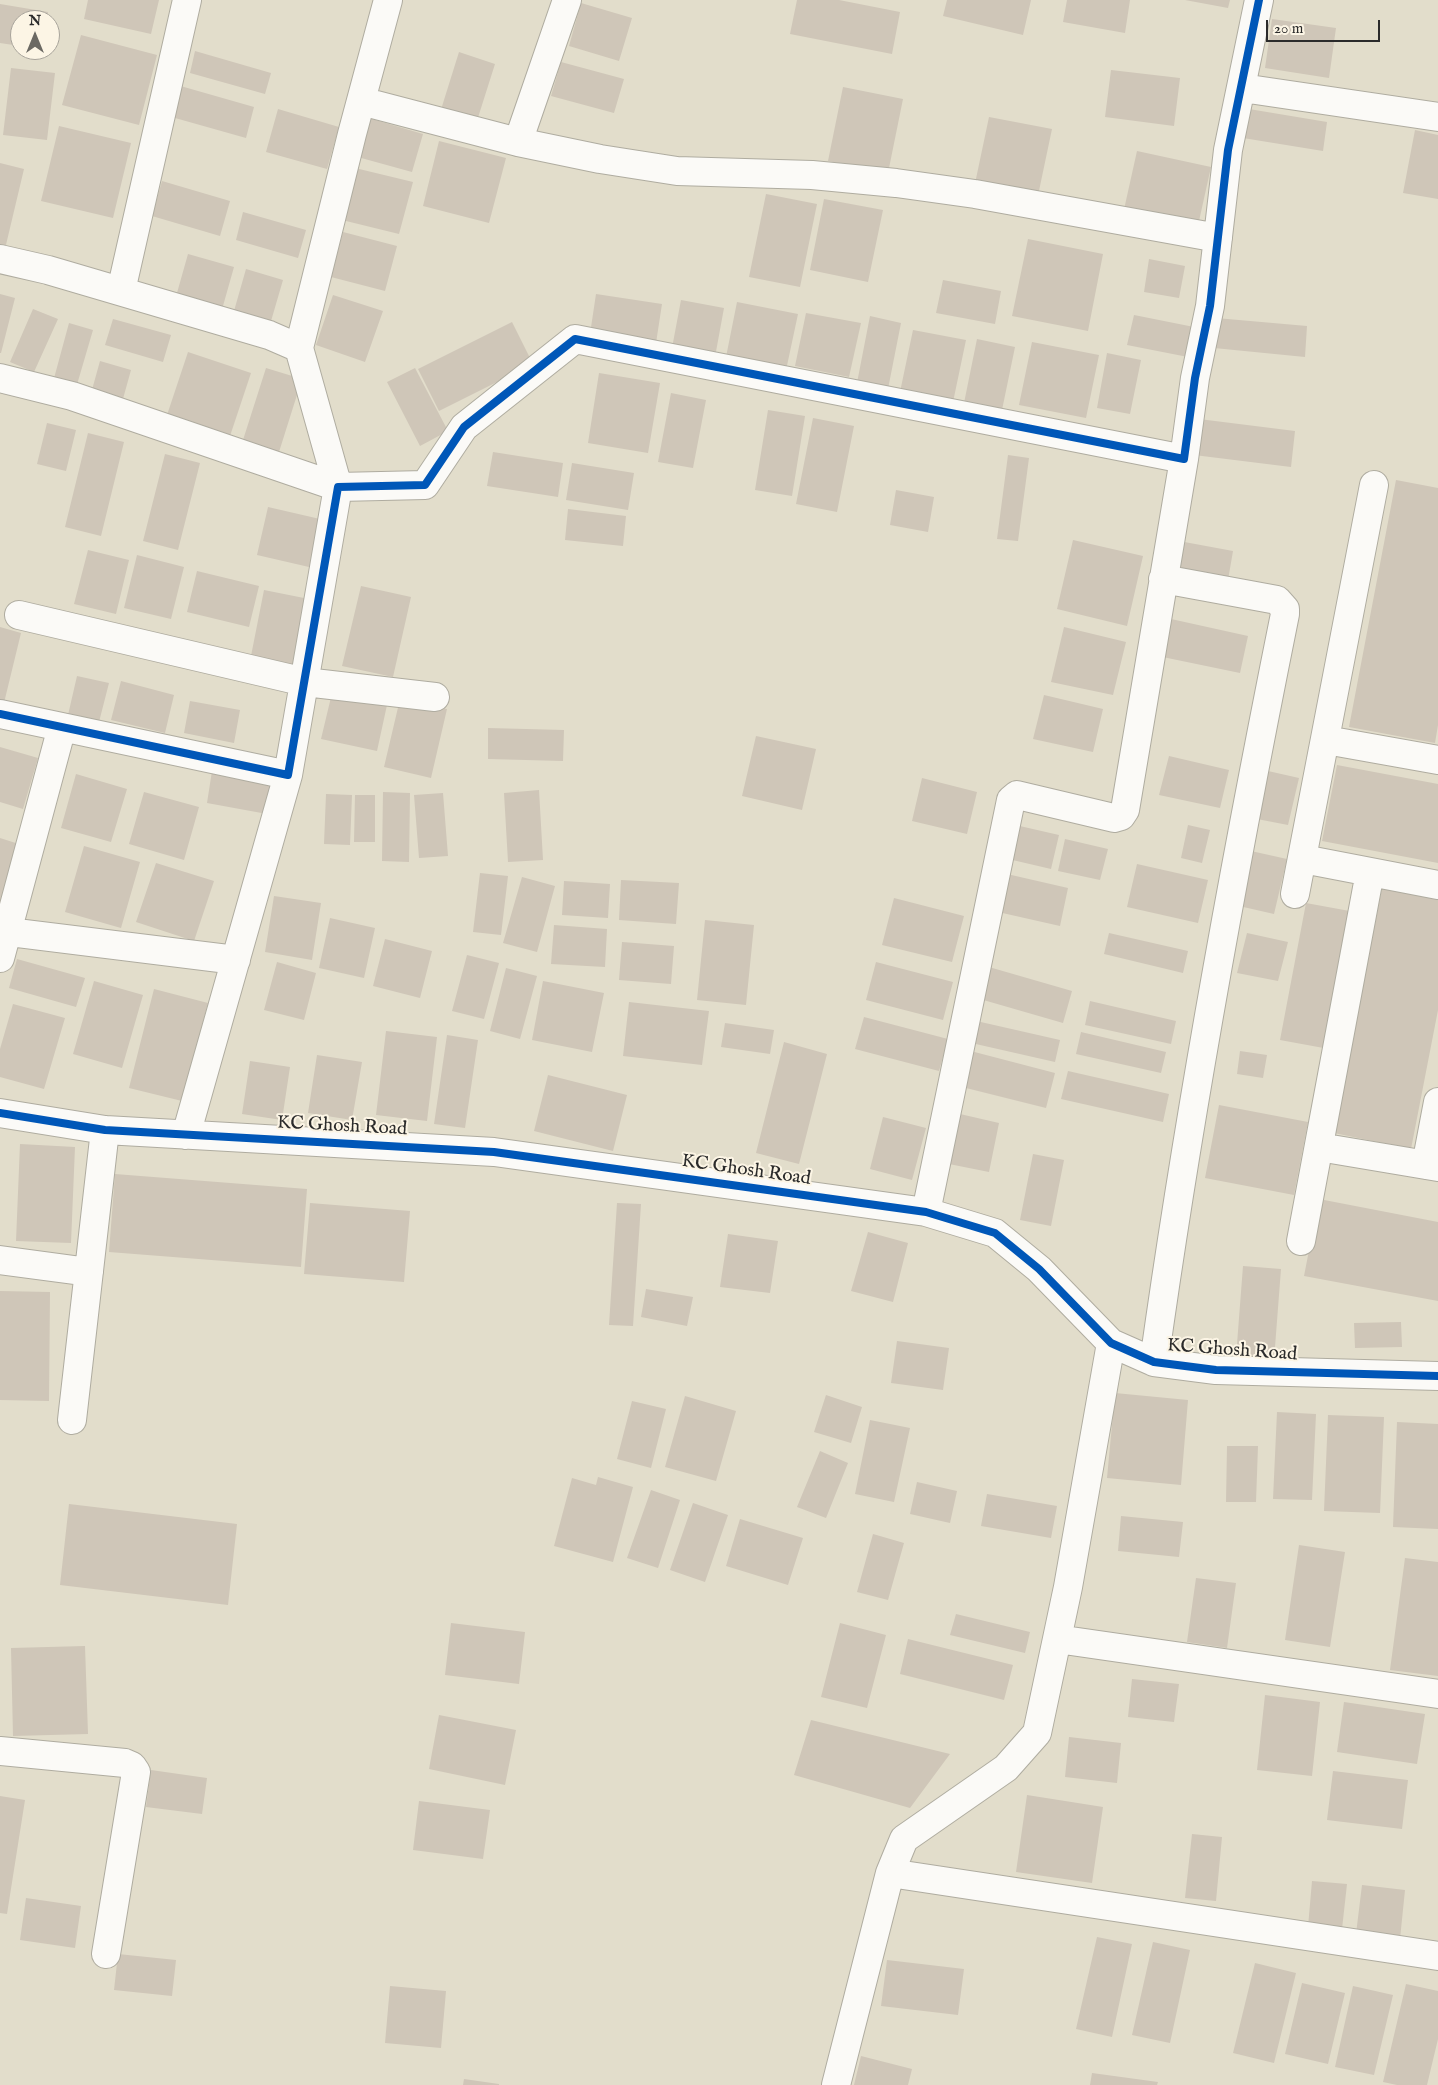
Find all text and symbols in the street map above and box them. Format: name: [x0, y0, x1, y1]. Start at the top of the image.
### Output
north arrow: [10, 10, 60, 60]
scale bar: [1268, 10, 1382, 42]
text: N: [29, 12, 41, 30]
text: 20 m: [1274, 19, 1303, 38]
street label: KC Ghosh Road: [276, 1112, 408, 1142]
street label: KC Ghosh Road: [680, 1151, 812, 1191]
street label: KC Ghosh Road: [1166, 1335, 1298, 1367]

